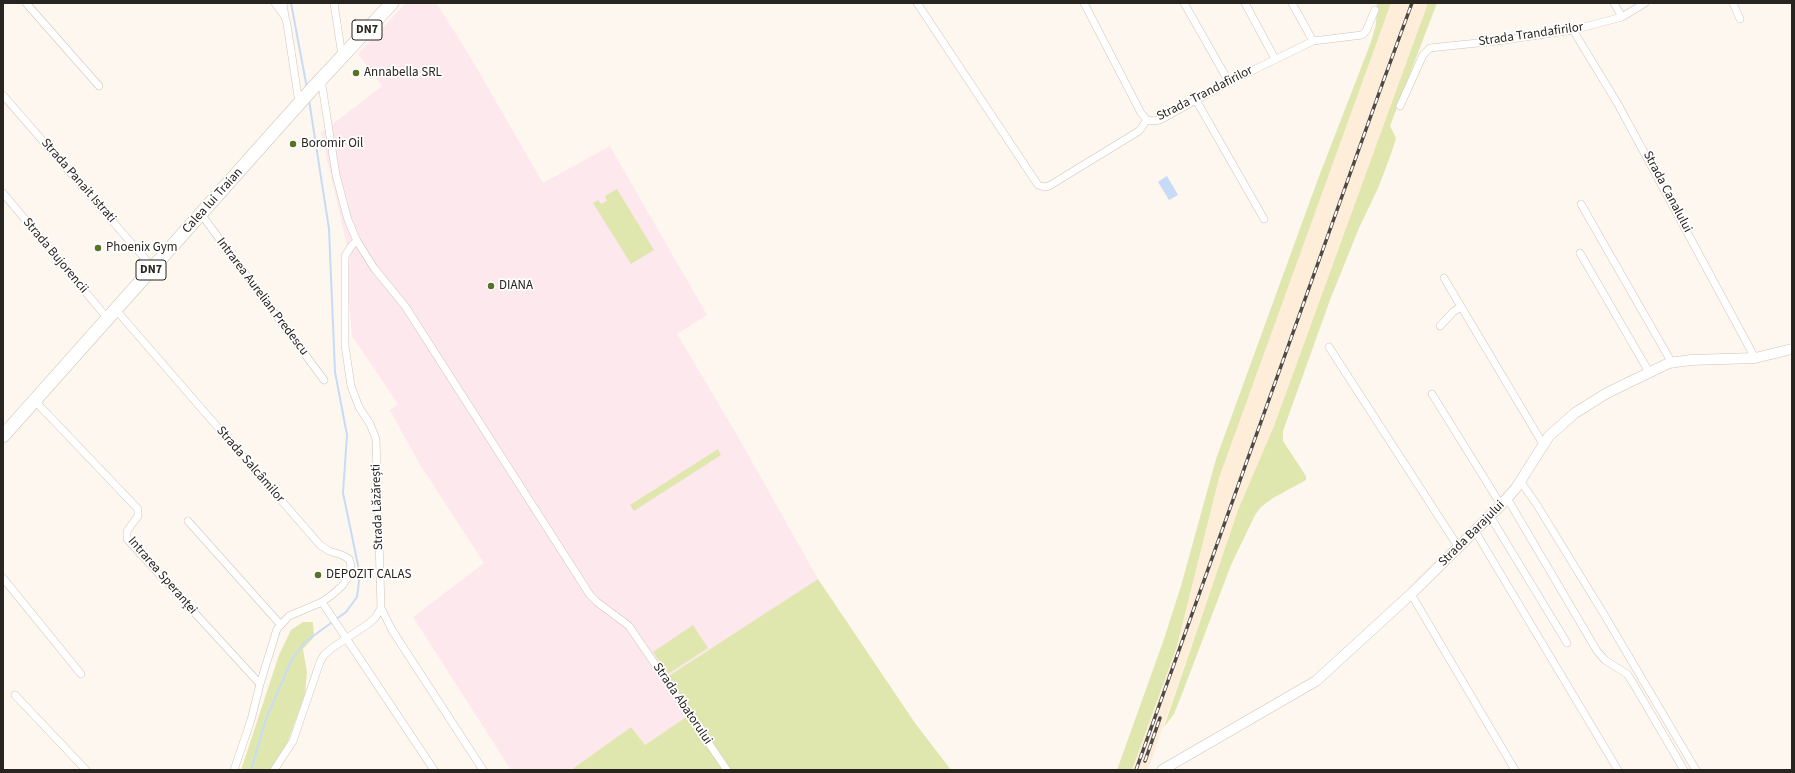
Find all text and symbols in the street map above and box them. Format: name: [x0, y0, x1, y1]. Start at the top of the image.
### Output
road number: DN7: [352, 20, 382, 40]
street label: Strada Trandafirilor: [1478, 20, 1584, 50]
street label: Strada Trandafirilor: [1154, 63, 1256, 125]
place label: Annabella SRL: [364, 65, 442, 81]
marker: Annabella SRL: [351, 68, 361, 78]
street label: Strada Panait Istrati: [37, 136, 119, 226]
place label: Boromir Oil: [301, 136, 363, 152]
marker: Boromir Oil: [288, 139, 298, 149]
street label: Strada Canalului: [1639, 149, 1695, 235]
street label: Calea lui Traian: [179, 165, 247, 237]
street label: Strada Bujorencii: [19, 215, 91, 297]
street label: Intrarea Aurelian Predescu: [213, 235, 311, 359]
place label: Phoenix Gym: [106, 240, 177, 256]
marker: Phoenix Gym: [93, 243, 103, 253]
road number: DN7: [136, 260, 166, 280]
place label: DIANA: [499, 278, 533, 294]
marker: DIANA: [486, 281, 496, 291]
street label: Strada Salcâmilor: [213, 424, 287, 506]
street label: Strada Lăzărești: [369, 464, 387, 550]
street label: Strada Barajului: [1436, 498, 1508, 570]
street label: Intrarea Speranței: [124, 534, 200, 618]
place label: DEPOZIT CALAS: [326, 567, 411, 583]
marker: DEPOZIT CALAS: [313, 570, 323, 580]
street label: Strada Abatorului: [649, 660, 715, 748]

